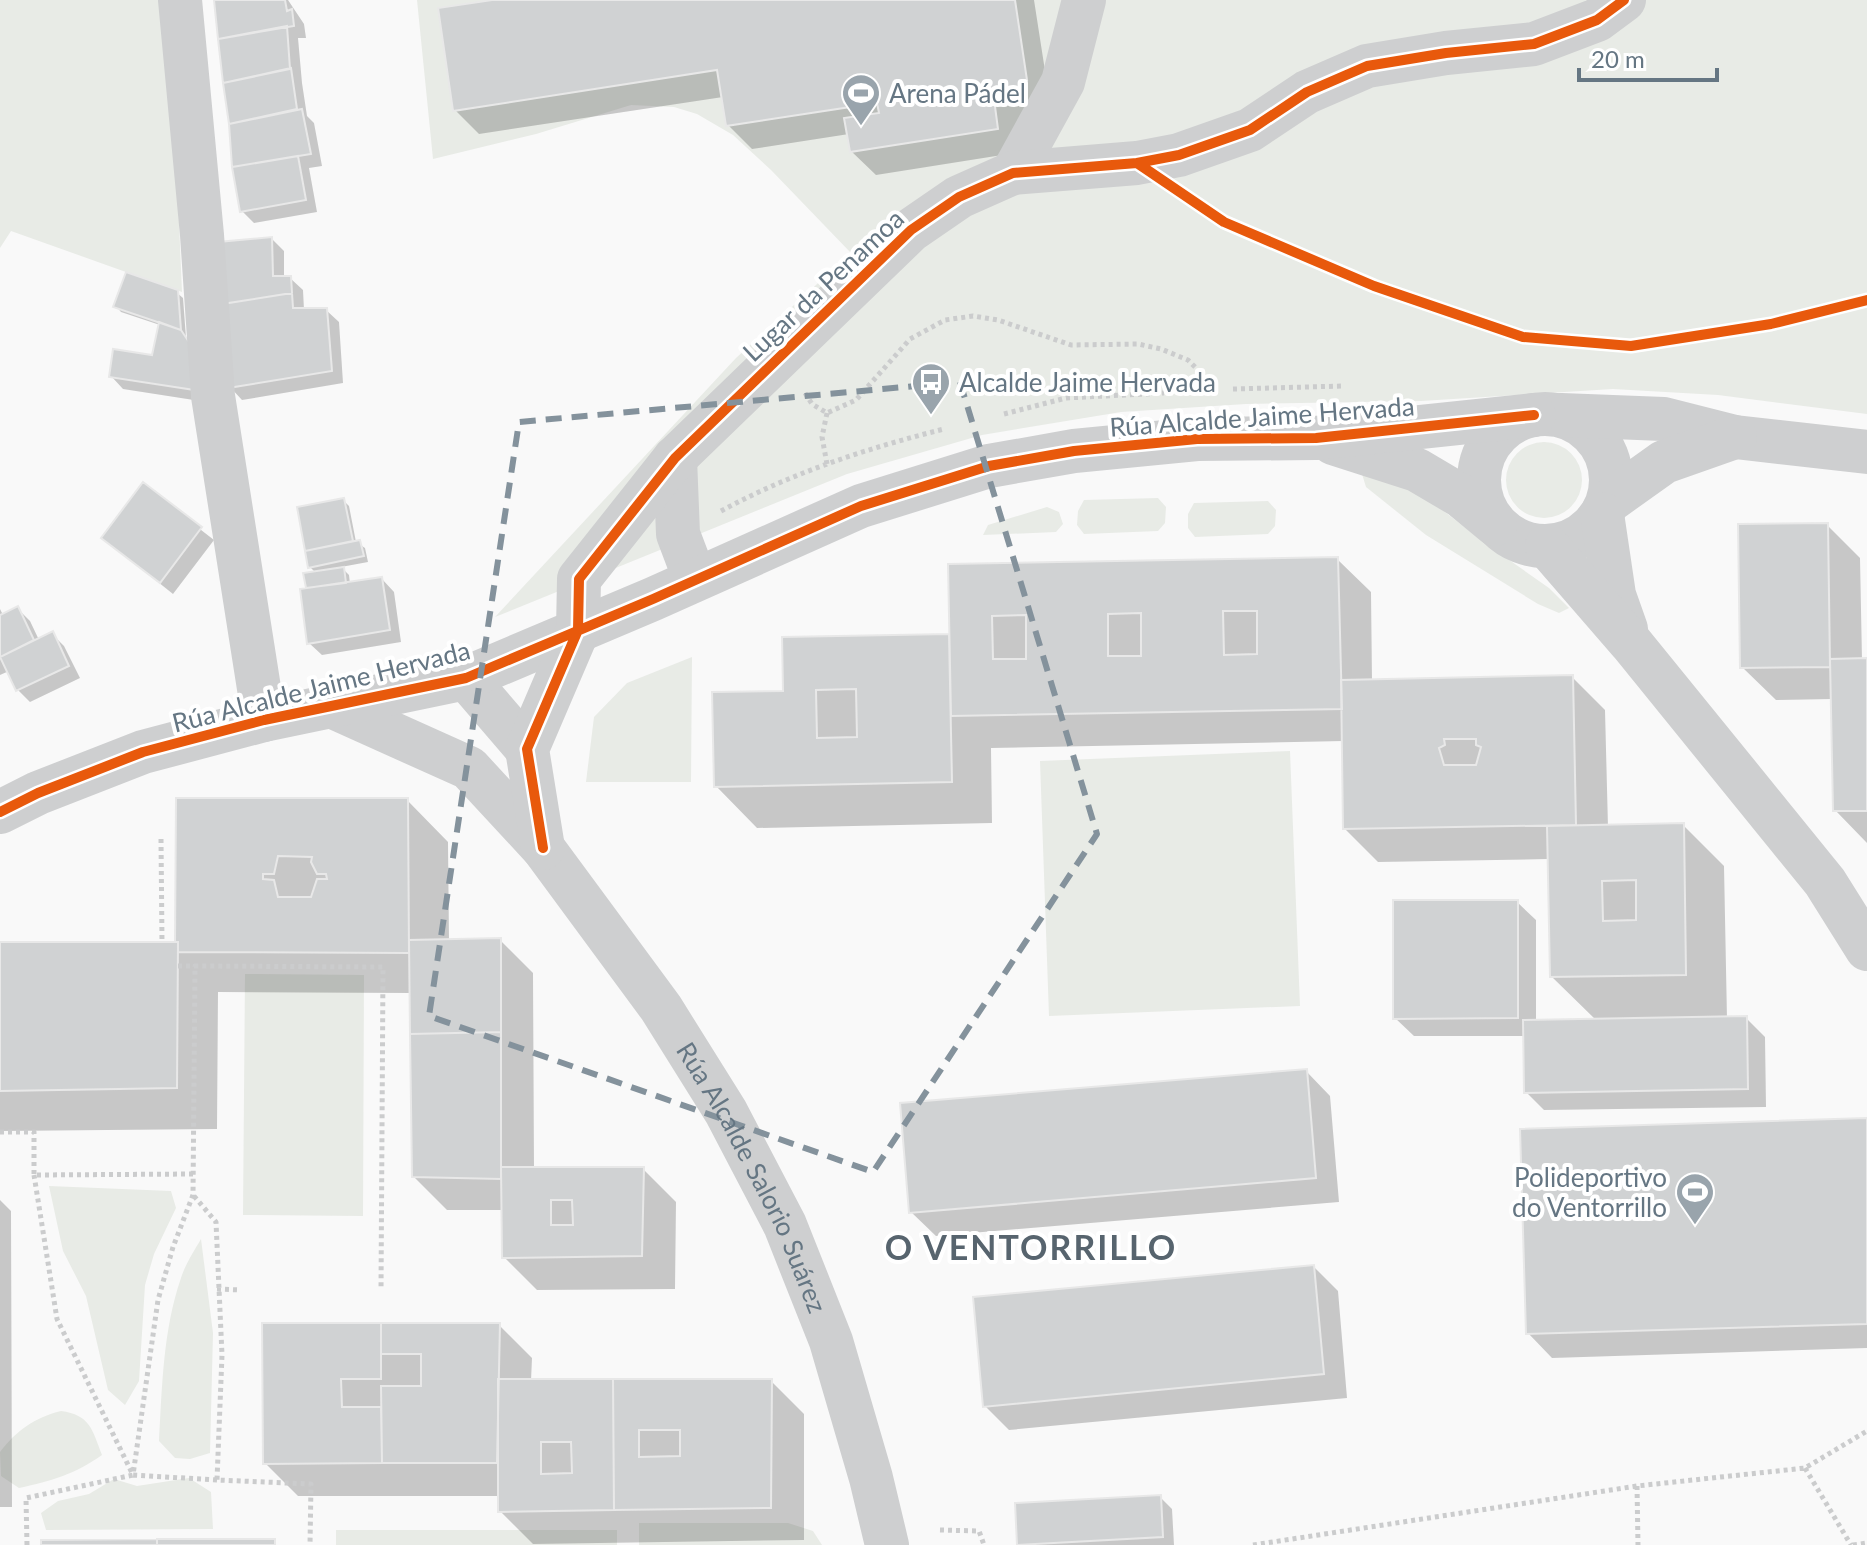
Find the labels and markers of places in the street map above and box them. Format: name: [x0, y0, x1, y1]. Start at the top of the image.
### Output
sports icon: Arena Pádel: [840, 72, 882, 127]
place label: Arena Pádel: [889, 77, 1026, 109]
bus stop icon: Alcalde Jaime Hervada: [910, 361, 952, 416]
place label: Alcalde Jaime Hervada: [959, 366, 1216, 398]
place label: Polideportivo do Ventorrillo: [1512, 1161, 1667, 1223]
sports icon: Polideportivo do Ventorrillo: [1674, 1171, 1716, 1226]

